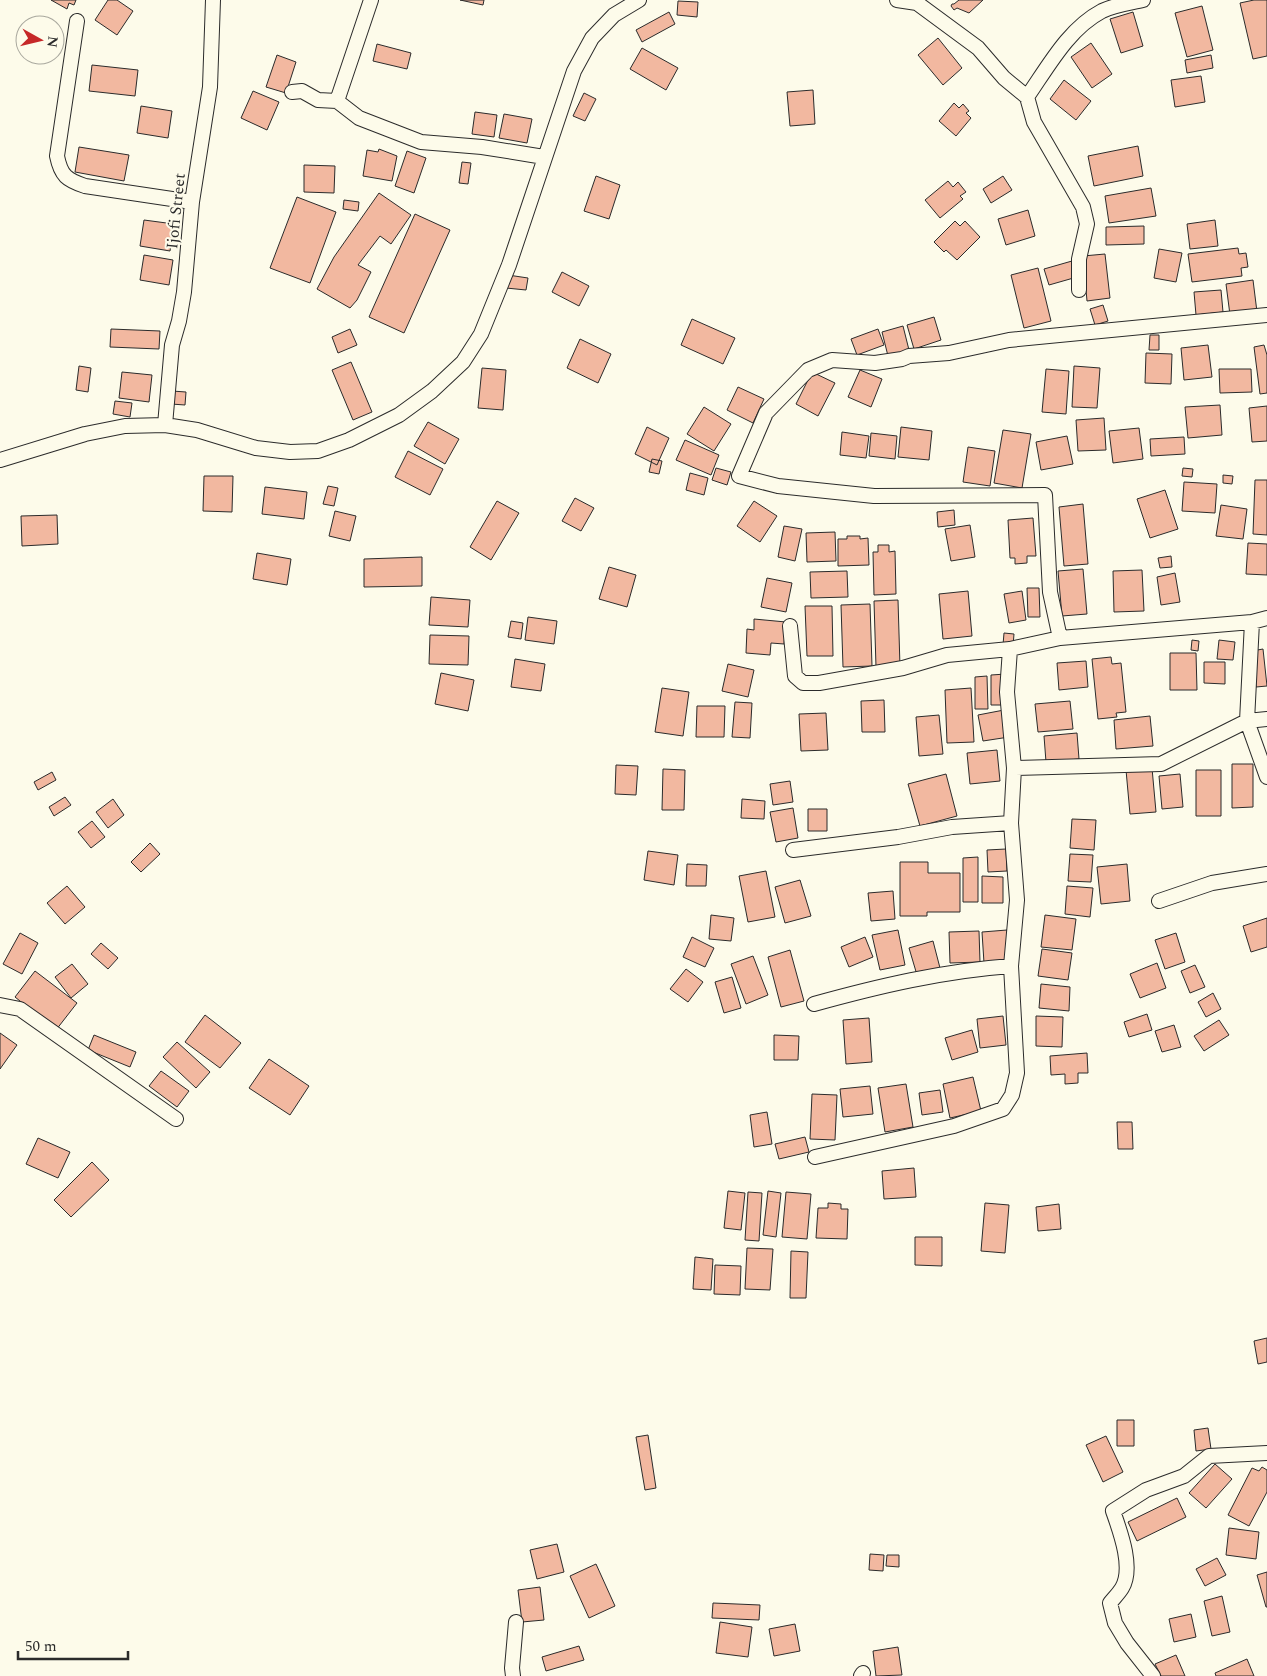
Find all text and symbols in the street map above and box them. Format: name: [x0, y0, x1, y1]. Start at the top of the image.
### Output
north arrow: [15, 15, 65, 65]
text: N: [41, 35, 64, 49]
street label: Ijofi Street: [160, 172, 192, 250]
scale bar: [18, 1628, 128, 1660]
text: 50 m: [25, 1635, 57, 1658]

